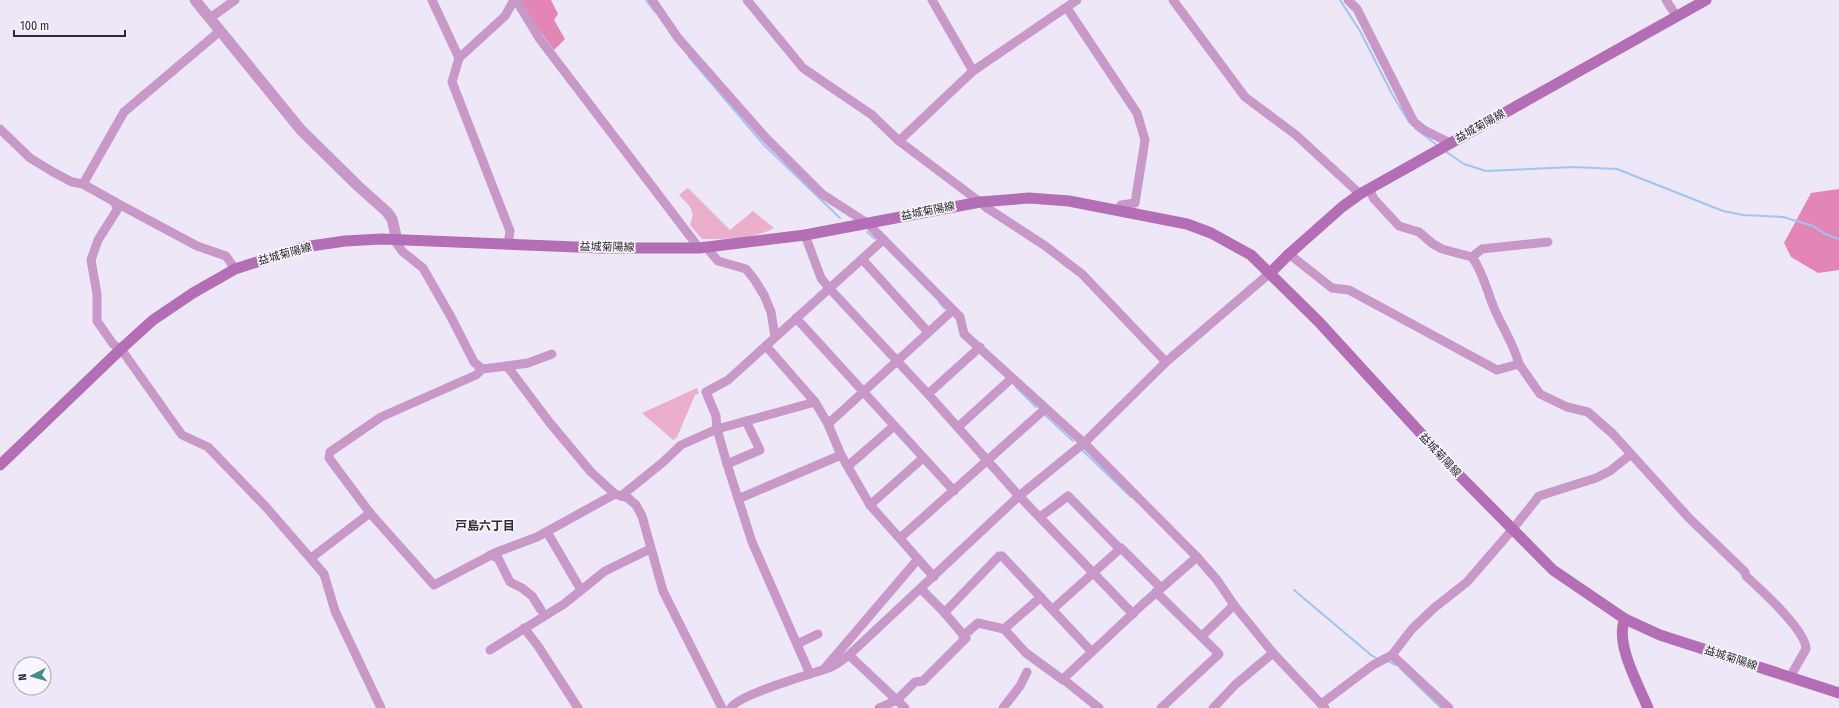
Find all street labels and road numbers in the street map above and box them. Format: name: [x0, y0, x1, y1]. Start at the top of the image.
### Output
street label: 益城菊陽線: [1453, 107, 1507, 145]
street label: 益城菊陽線: [900, 199, 956, 223]
street label: 益城菊陽線: [579, 240, 635, 254]
street label: 益城菊陽線: [257, 241, 313, 267]
street label: 益城菊陽線: [1416, 430, 1464, 480]
street label: 益城菊陽線: [1703, 643, 1759, 673]

